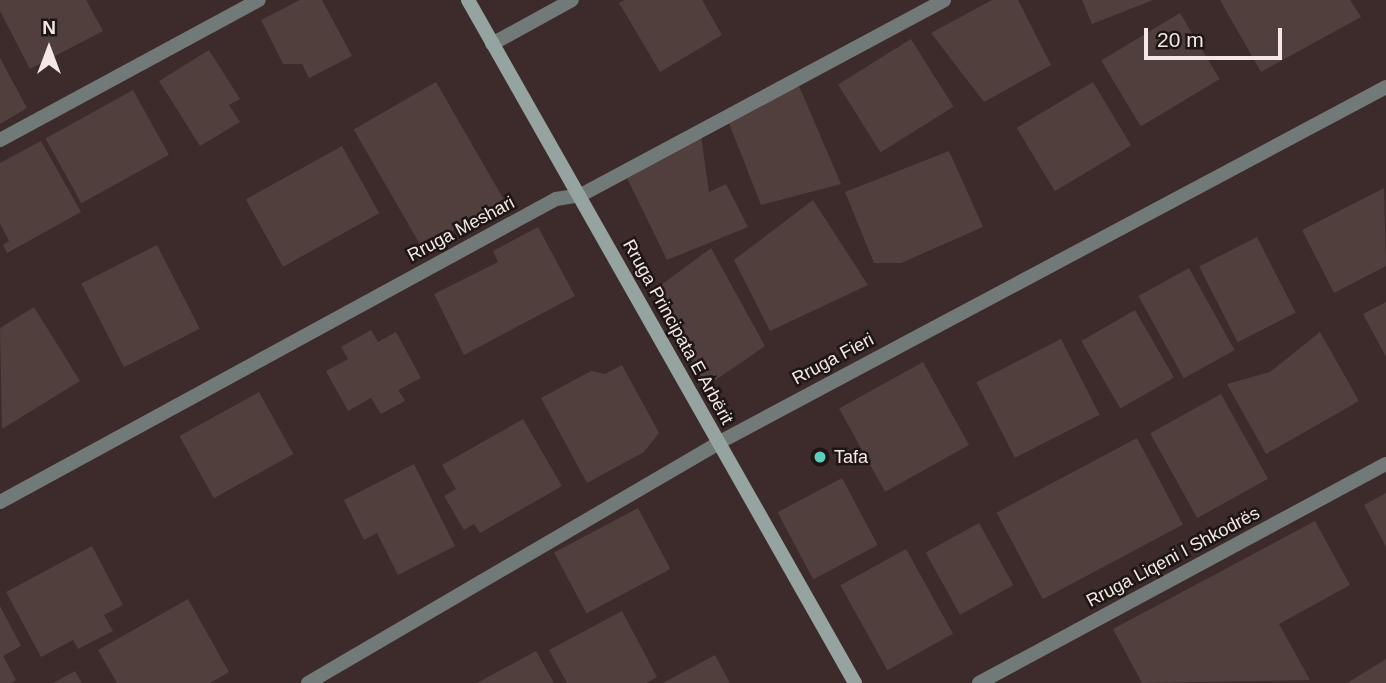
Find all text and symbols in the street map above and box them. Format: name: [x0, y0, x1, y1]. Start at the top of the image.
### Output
north arrow: [14, 14, 84, 84]
scale bar: [1148, 14, 1286, 58]
text: N: [42, 17, 56, 38]
text: 20 m: [1157, 28, 1204, 51]
street label: Rruga Meshari: [404, 192, 518, 266]
street label: Rruga Principata E Arbërit: [618, 235, 738, 429]
street label: Rruga Fieri: [789, 329, 877, 389]
place label: Tafa: [834, 446, 868, 468]
marker: Tafa: [812, 449, 828, 465]
street label: Rruga Liqeni I Shkodrës: [1083, 502, 1263, 612]

